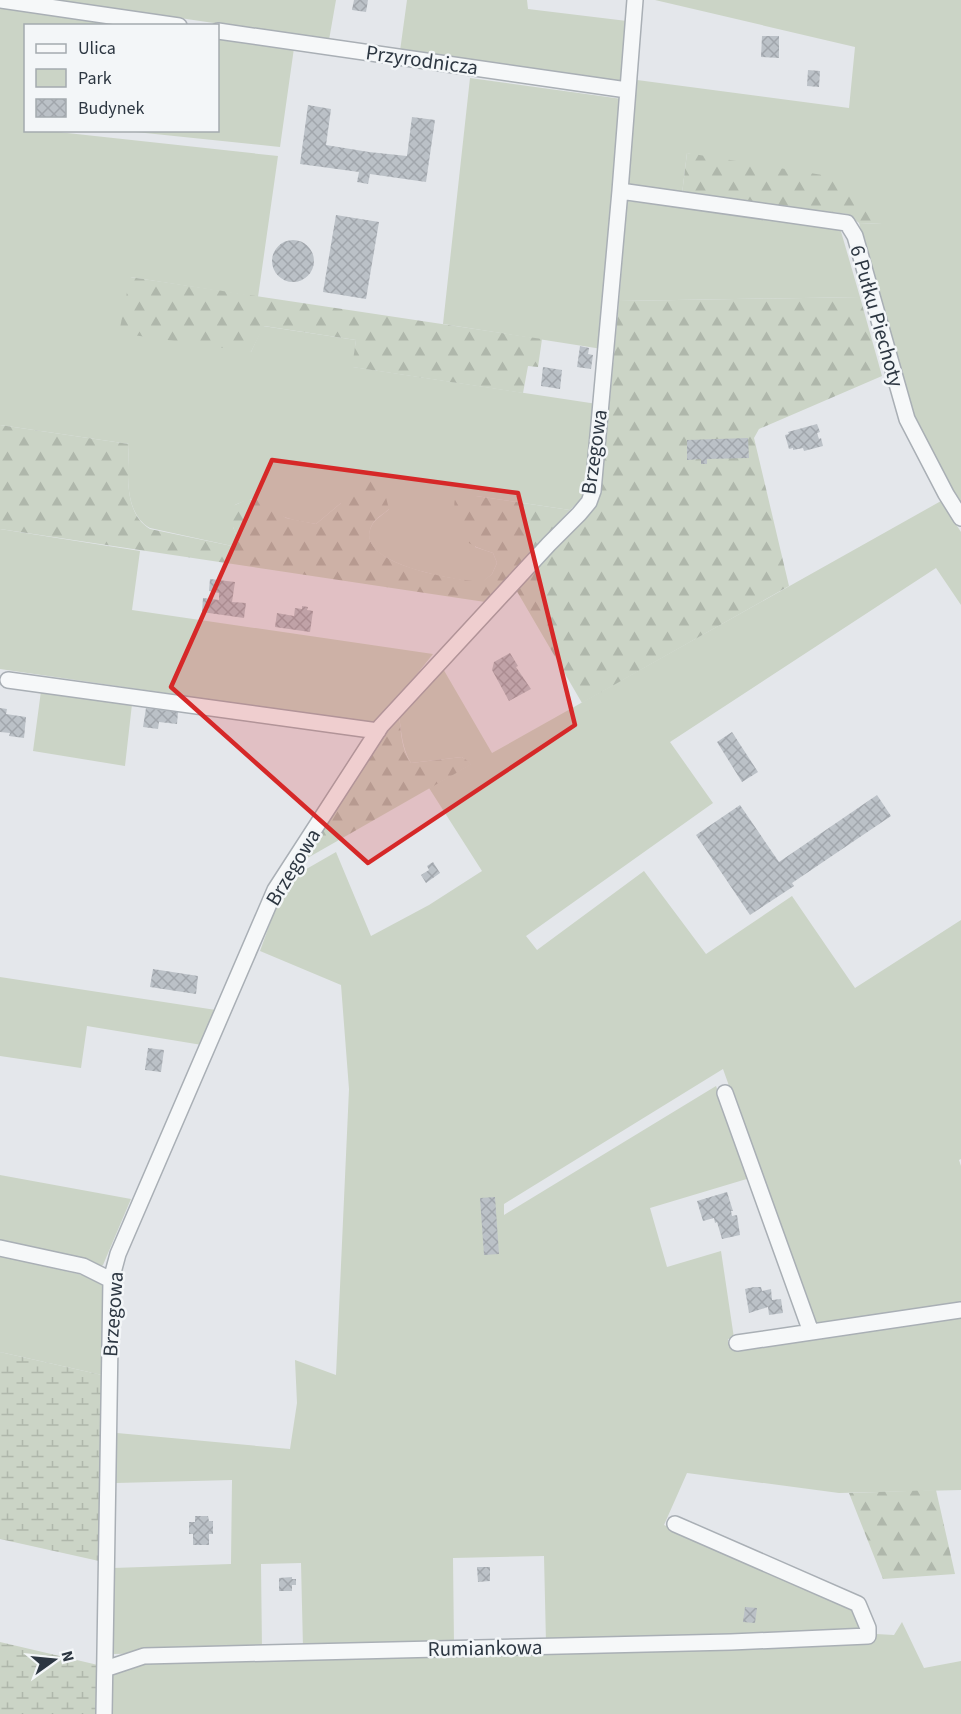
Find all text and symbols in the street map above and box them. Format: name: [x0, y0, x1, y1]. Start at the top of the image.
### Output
legend: [24, 24, 219, 132]
text: Ulica: [78, 36, 116, 61]
street label: Przyrodnicza: [364, 37, 480, 83]
text: Park: [78, 66, 112, 91]
text: Budynek: [78, 96, 145, 121]
street label: 6 Pułku Piechoty: [842, 242, 912, 391]
street label: Brzegowa: [573, 408, 615, 496]
street label: Brzegowa: [258, 823, 328, 911]
street label: Brzegowa: [95, 1270, 131, 1358]
north arrow: [24, 1630, 84, 1690]
street label: Rumiankowa: [427, 1632, 543, 1664]
text: N: [56, 1648, 80, 1664]

